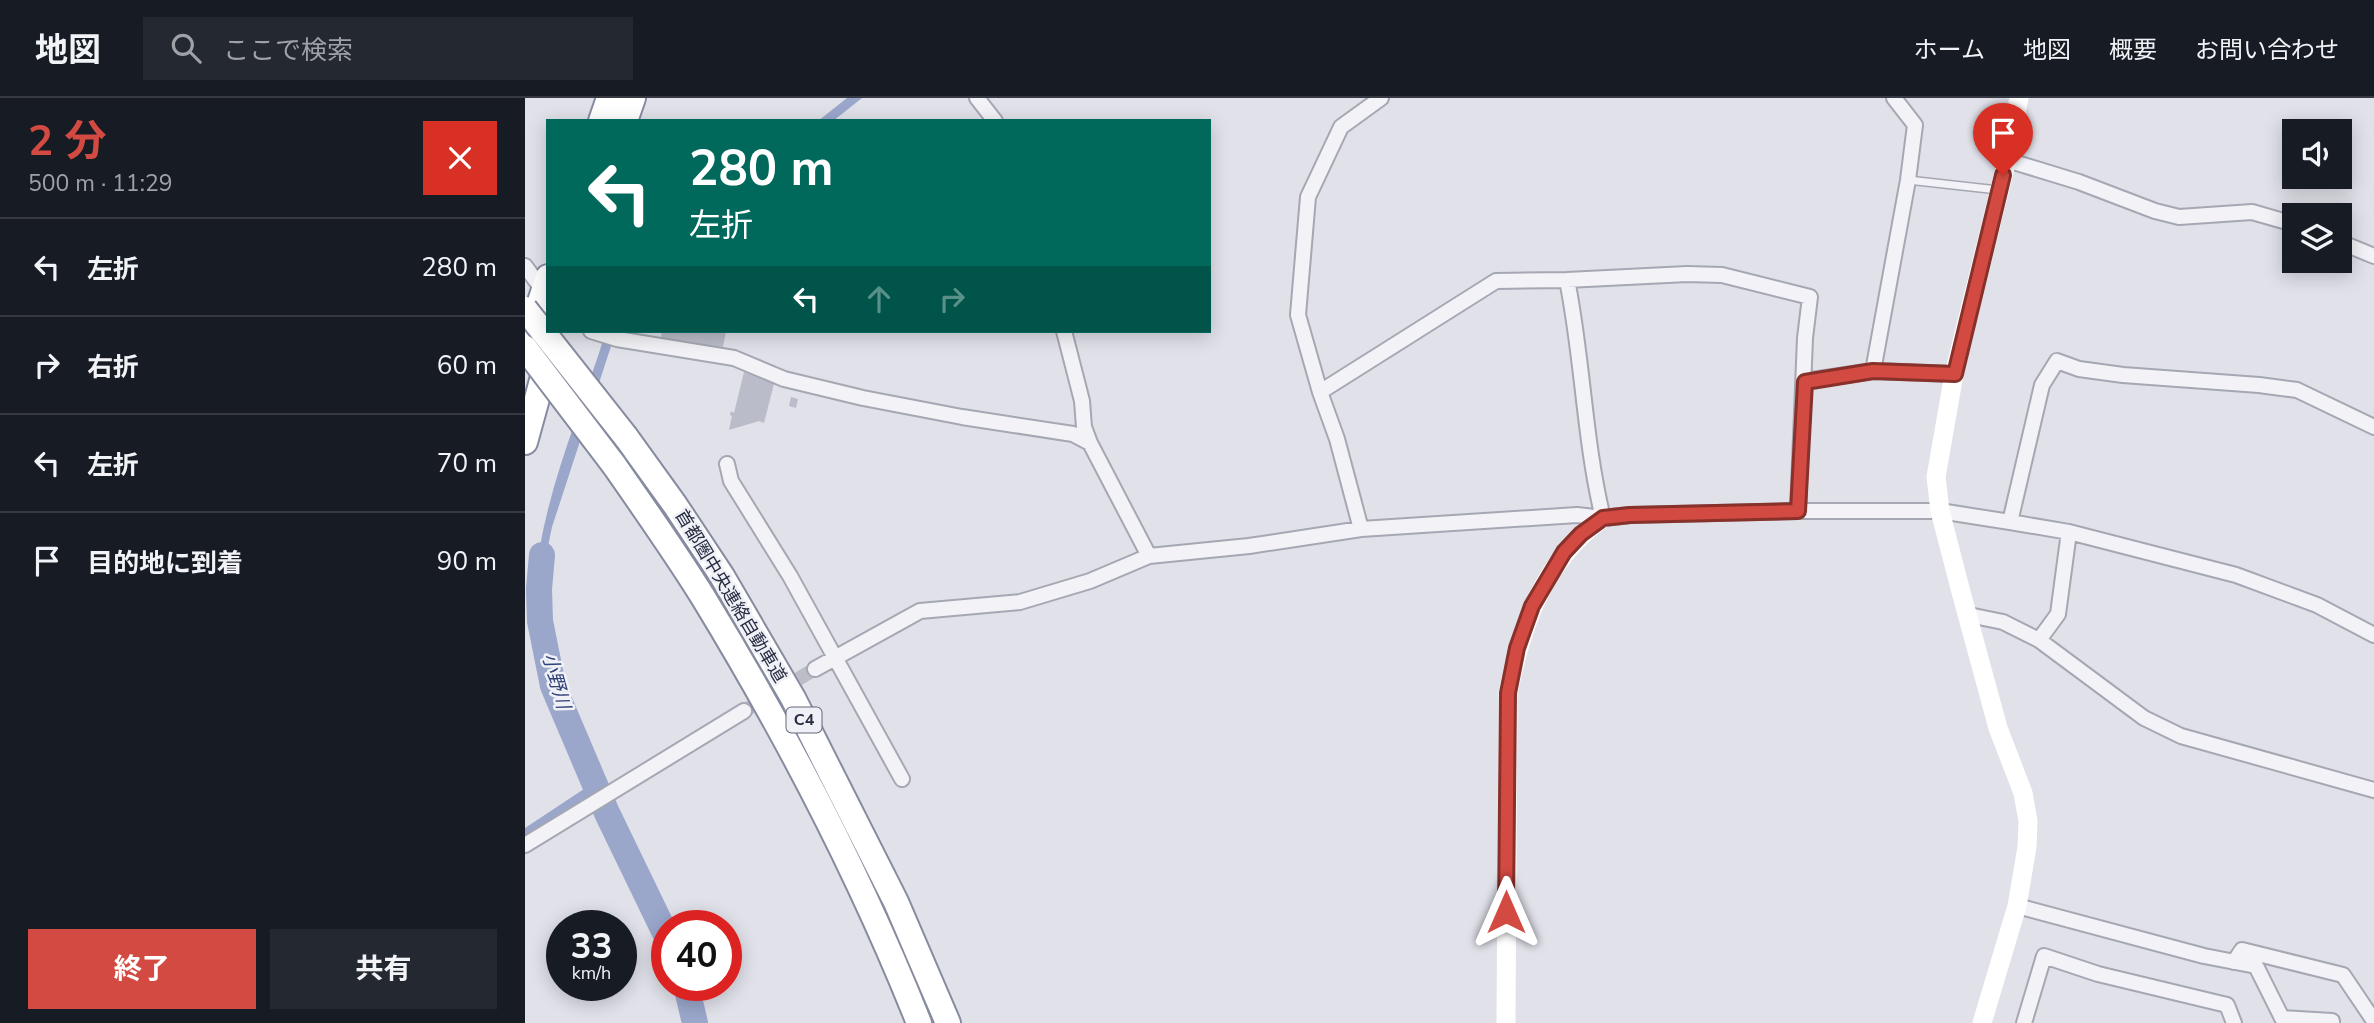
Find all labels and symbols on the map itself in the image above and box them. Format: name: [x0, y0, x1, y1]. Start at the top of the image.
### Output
pin: [1973, 103, 2033, 175]
street label: 首都圏中央連絡自動車道: [670, 505, 792, 687]
water label: 小野川: [536, 650, 577, 714]
road number: C4: [787, 708, 821, 733]
position arrow: [1469, 875, 1543, 949]
speed limit sign: 40: [651, 910, 742, 1001]

